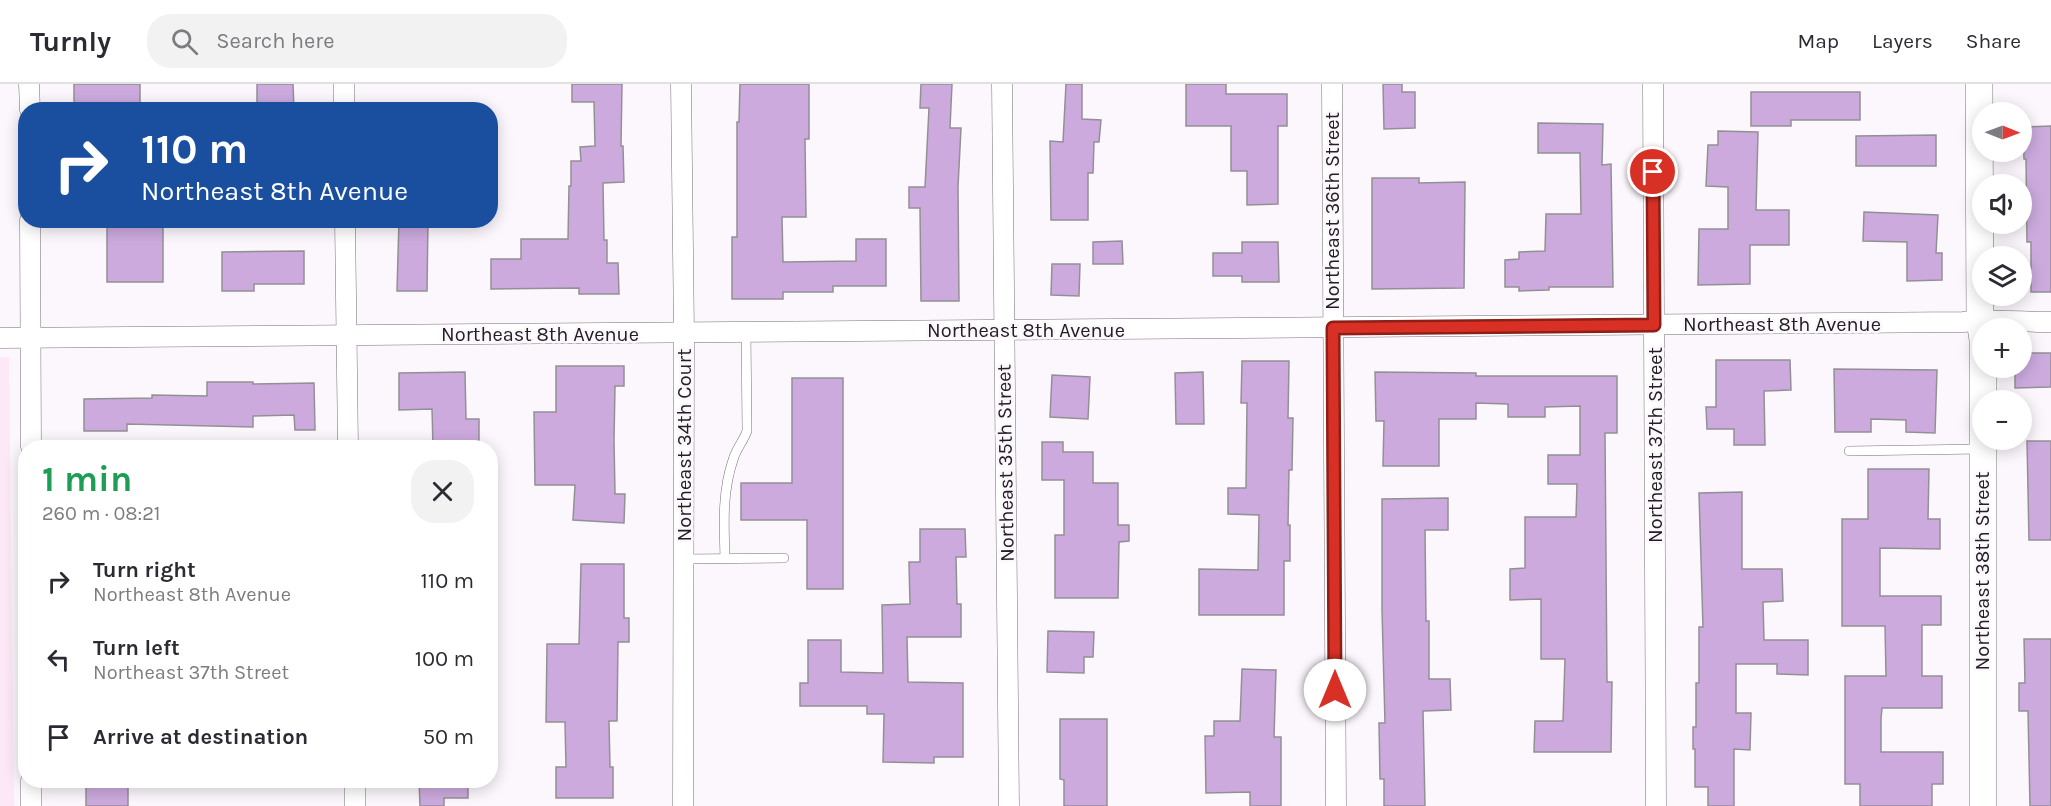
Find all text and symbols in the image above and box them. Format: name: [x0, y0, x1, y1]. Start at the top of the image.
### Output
search box: [147, 14, 567, 68]
text: Turnly: [30, 25, 111, 58]
icon: search: [168, 25, 201, 58]
text: Search here: [216, 28, 335, 54]
text: Map: [1797, 29, 1839, 53]
text: Layers: [1872, 29, 1933, 53]
text: Share: [1966, 29, 2021, 53]
north arrow: [1972, 102, 2032, 162]
map controls: [1972, 102, 2032, 450]
street label: Northeast 36th Street: [1321, 112, 1344, 310]
text: 110 m: [141, 124, 248, 174]
icon: right: [42, 126, 120, 204]
pin: [1627, 146, 1678, 197]
icon: arrive: [1636, 155, 1669, 188]
button: sound: [1972, 174, 2032, 234]
text: Northeast 8th Avenue: [141, 175, 408, 207]
button: layers: [1972, 246, 2032, 306]
street label: Northeast 8th Avenue: [1683, 313, 1881, 336]
button: +: [1972, 318, 2032, 378]
street label: Northeast 8th Avenue: [927, 319, 1125, 342]
street label: Northeast 8th Avenue: [441, 323, 639, 346]
street label: Northeast 37th Street: [1644, 347, 1667, 543]
street label: Northeast 34th Court: [673, 348, 696, 541]
street label: Northeast 35th Street: [992, 363, 1019, 562]
button: −: [1972, 390, 2032, 450]
text: 1 min: [42, 458, 132, 500]
button: close: [411, 460, 474, 523]
street label: Northeast 38th Street: [1971, 471, 1994, 670]
text: 260 m · 08:21: [42, 502, 160, 525]
text: Turn right: [93, 557, 196, 583]
icon: right: [42, 565, 75, 598]
text: 110 m: [421, 568, 474, 594]
text: Northeast 8th Avenue: [93, 583, 291, 606]
text: Turn left: [93, 635, 180, 661]
icon: left: [42, 643, 75, 676]
text: 100 m: [415, 646, 474, 672]
position arrow: [1303, 658, 1367, 722]
text: Northeast 37th Street: [93, 661, 289, 684]
icon: arrive: [42, 721, 75, 754]
text: Arrive at destination: [93, 724, 308, 750]
text: 50 m: [423, 724, 474, 750]

